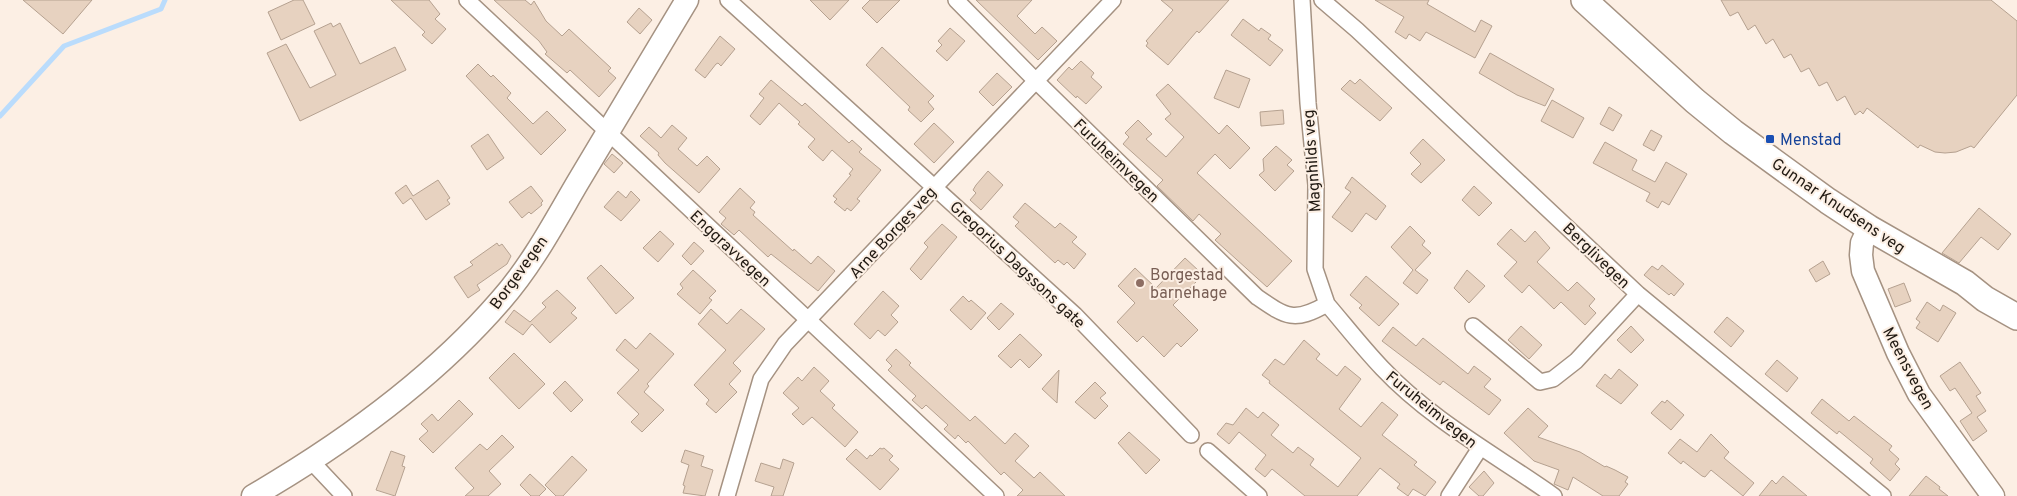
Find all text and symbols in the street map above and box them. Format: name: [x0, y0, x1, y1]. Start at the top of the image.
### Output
street label: Magnhilds veg: [1299, 109, 1327, 213]
street label: Furuheimvegen: [1068, 115, 1163, 207]
place label: Menstad: [1780, 131, 1842, 151]
marker: Menstad: [1764, 133, 1776, 145]
street label: Gunnar Knudsens veg: [1767, 154, 1909, 259]
street label: Arne Borges veg: [846, 183, 941, 284]
street label: Gregorius Dagssons gate: [945, 197, 1089, 333]
street label: Enggravvegen: [685, 207, 774, 292]
street label: Berglivegen: [1558, 219, 1634, 294]
street label: Borgevegen: [486, 232, 553, 314]
place label: Borgestad barnehage: [1150, 266, 1227, 304]
marker: Borgestad barnehage: [1134, 277, 1146, 289]
street label: Meensvegen: [1877, 324, 1937, 414]
street label: Furuheimvegen: [1381, 368, 1480, 453]

